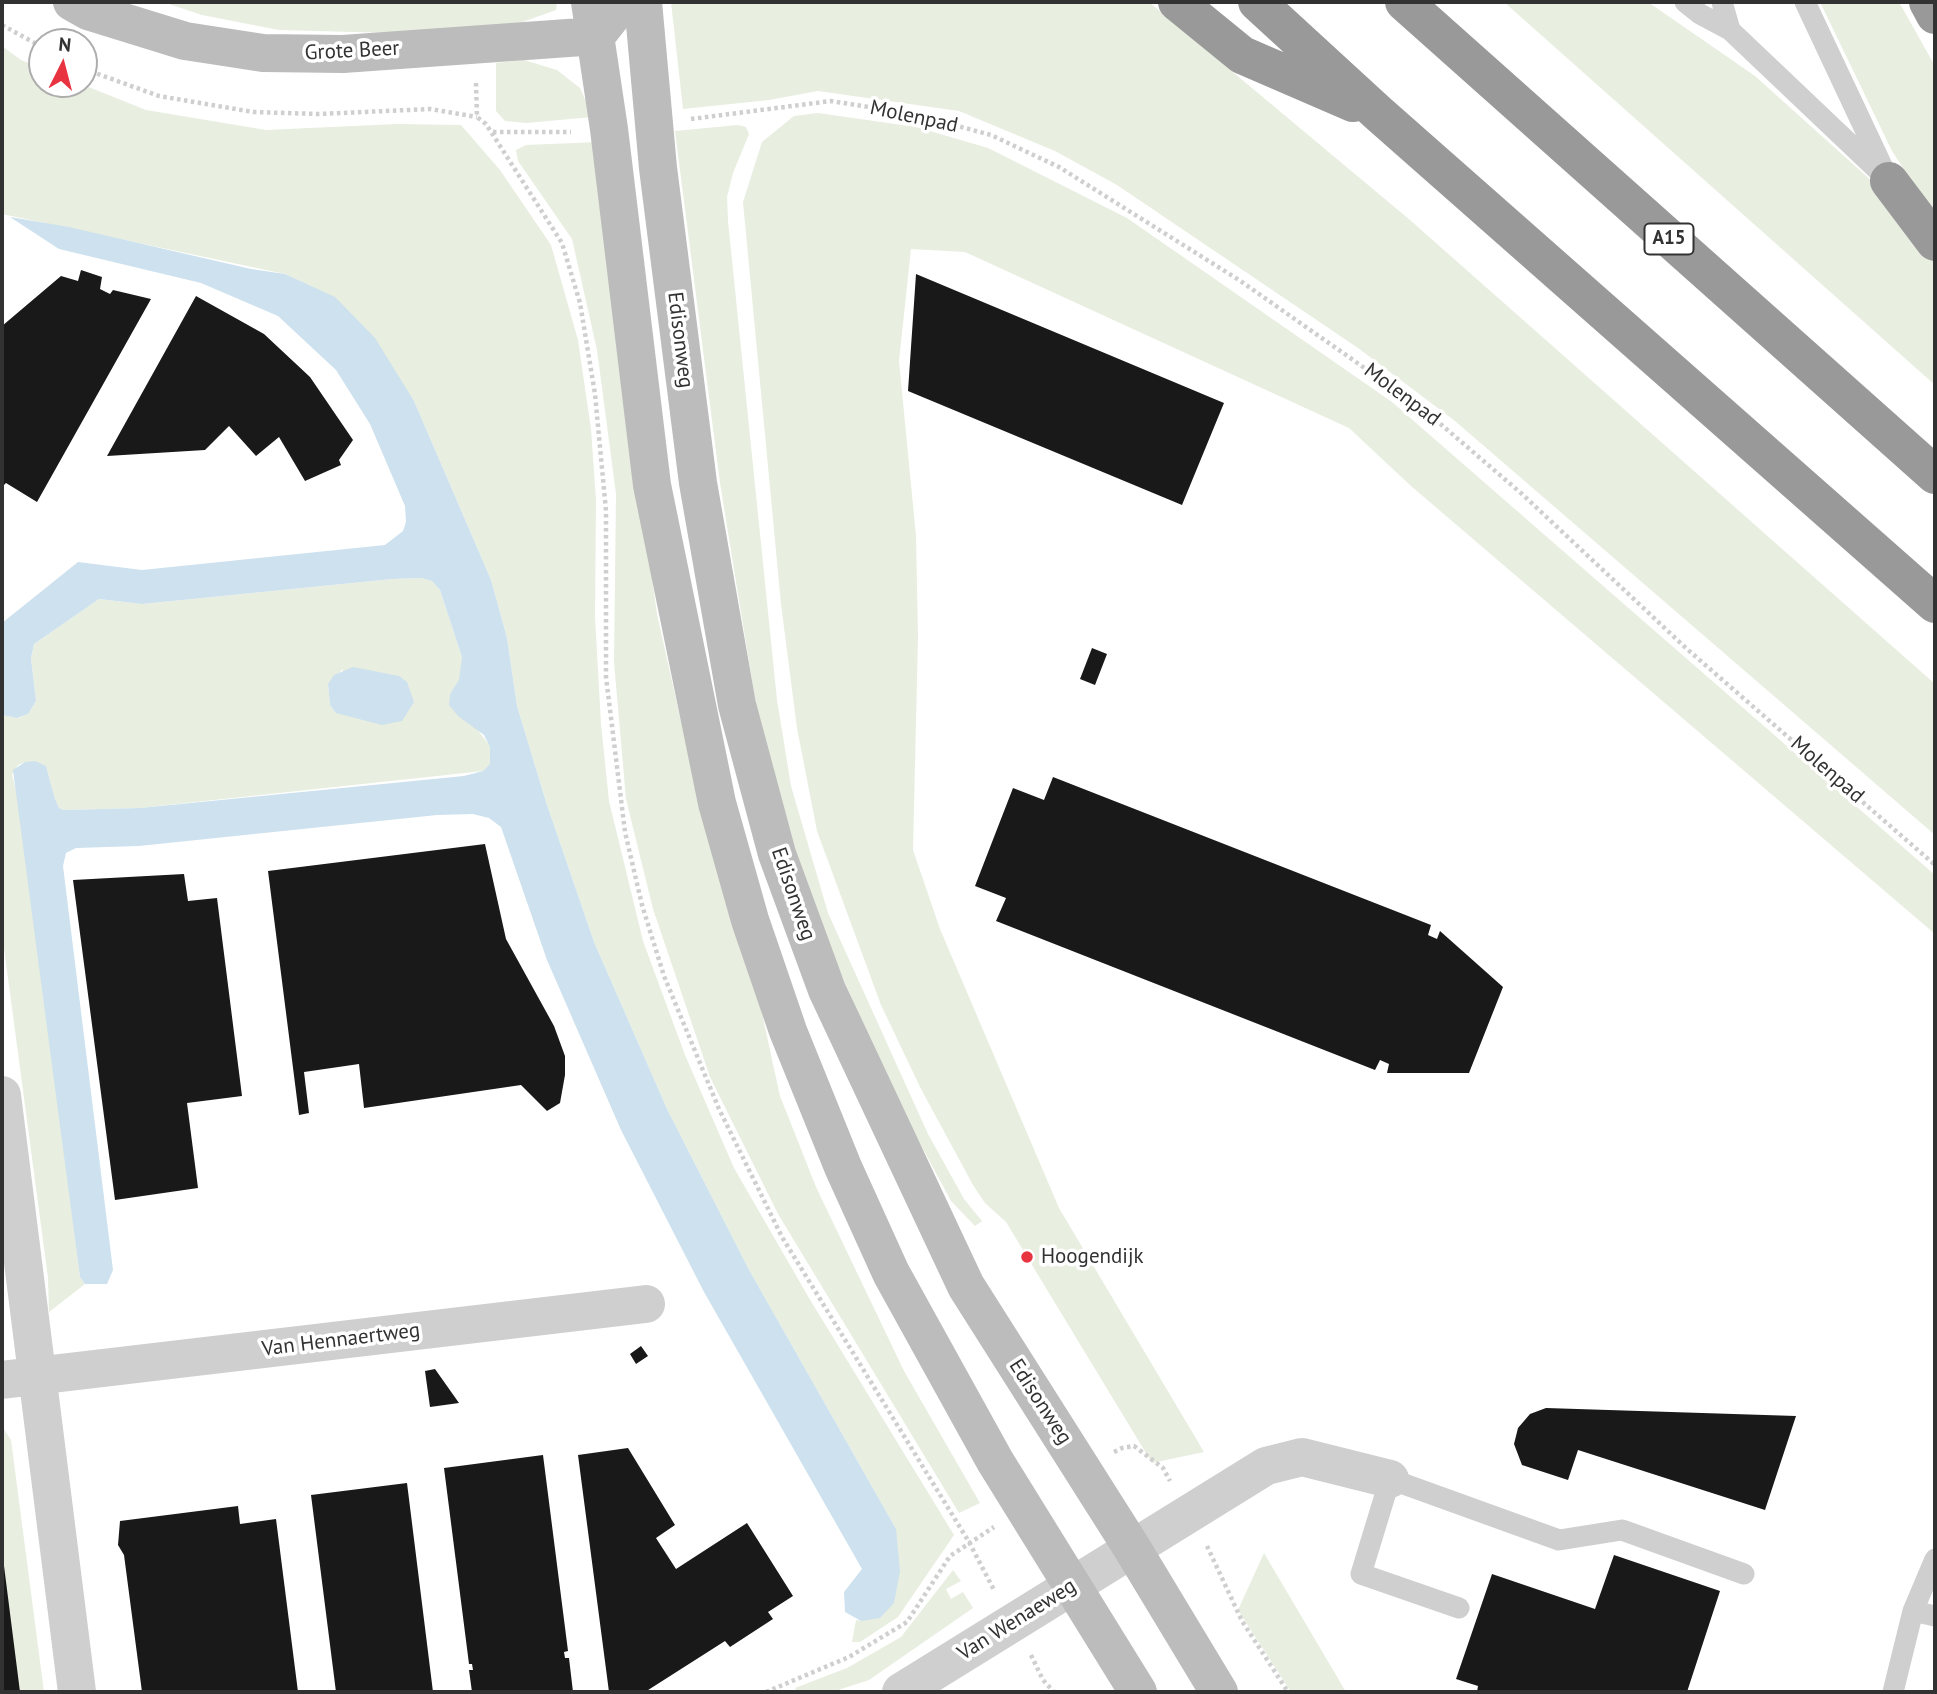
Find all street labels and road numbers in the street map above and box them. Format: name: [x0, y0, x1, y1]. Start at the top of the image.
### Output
street label: Grote Beer: [304, 36, 400, 66]
street label: Molenpad: [868, 95, 960, 139]
road number: A15: [1644, 224, 1694, 255]
street label: Edisonweg: [662, 290, 698, 390]
street label: Molenpad: [1359, 358, 1445, 432]
street label: Molenpad: [1785, 731, 1869, 809]
street label: Edisonweg: [765, 844, 821, 944]
street label: Van Hennaertweg: [261, 1318, 421, 1362]
street label: Edisonweg: [1003, 1355, 1077, 1449]
street label: Van Wenaeweg: [953, 1574, 1081, 1666]

